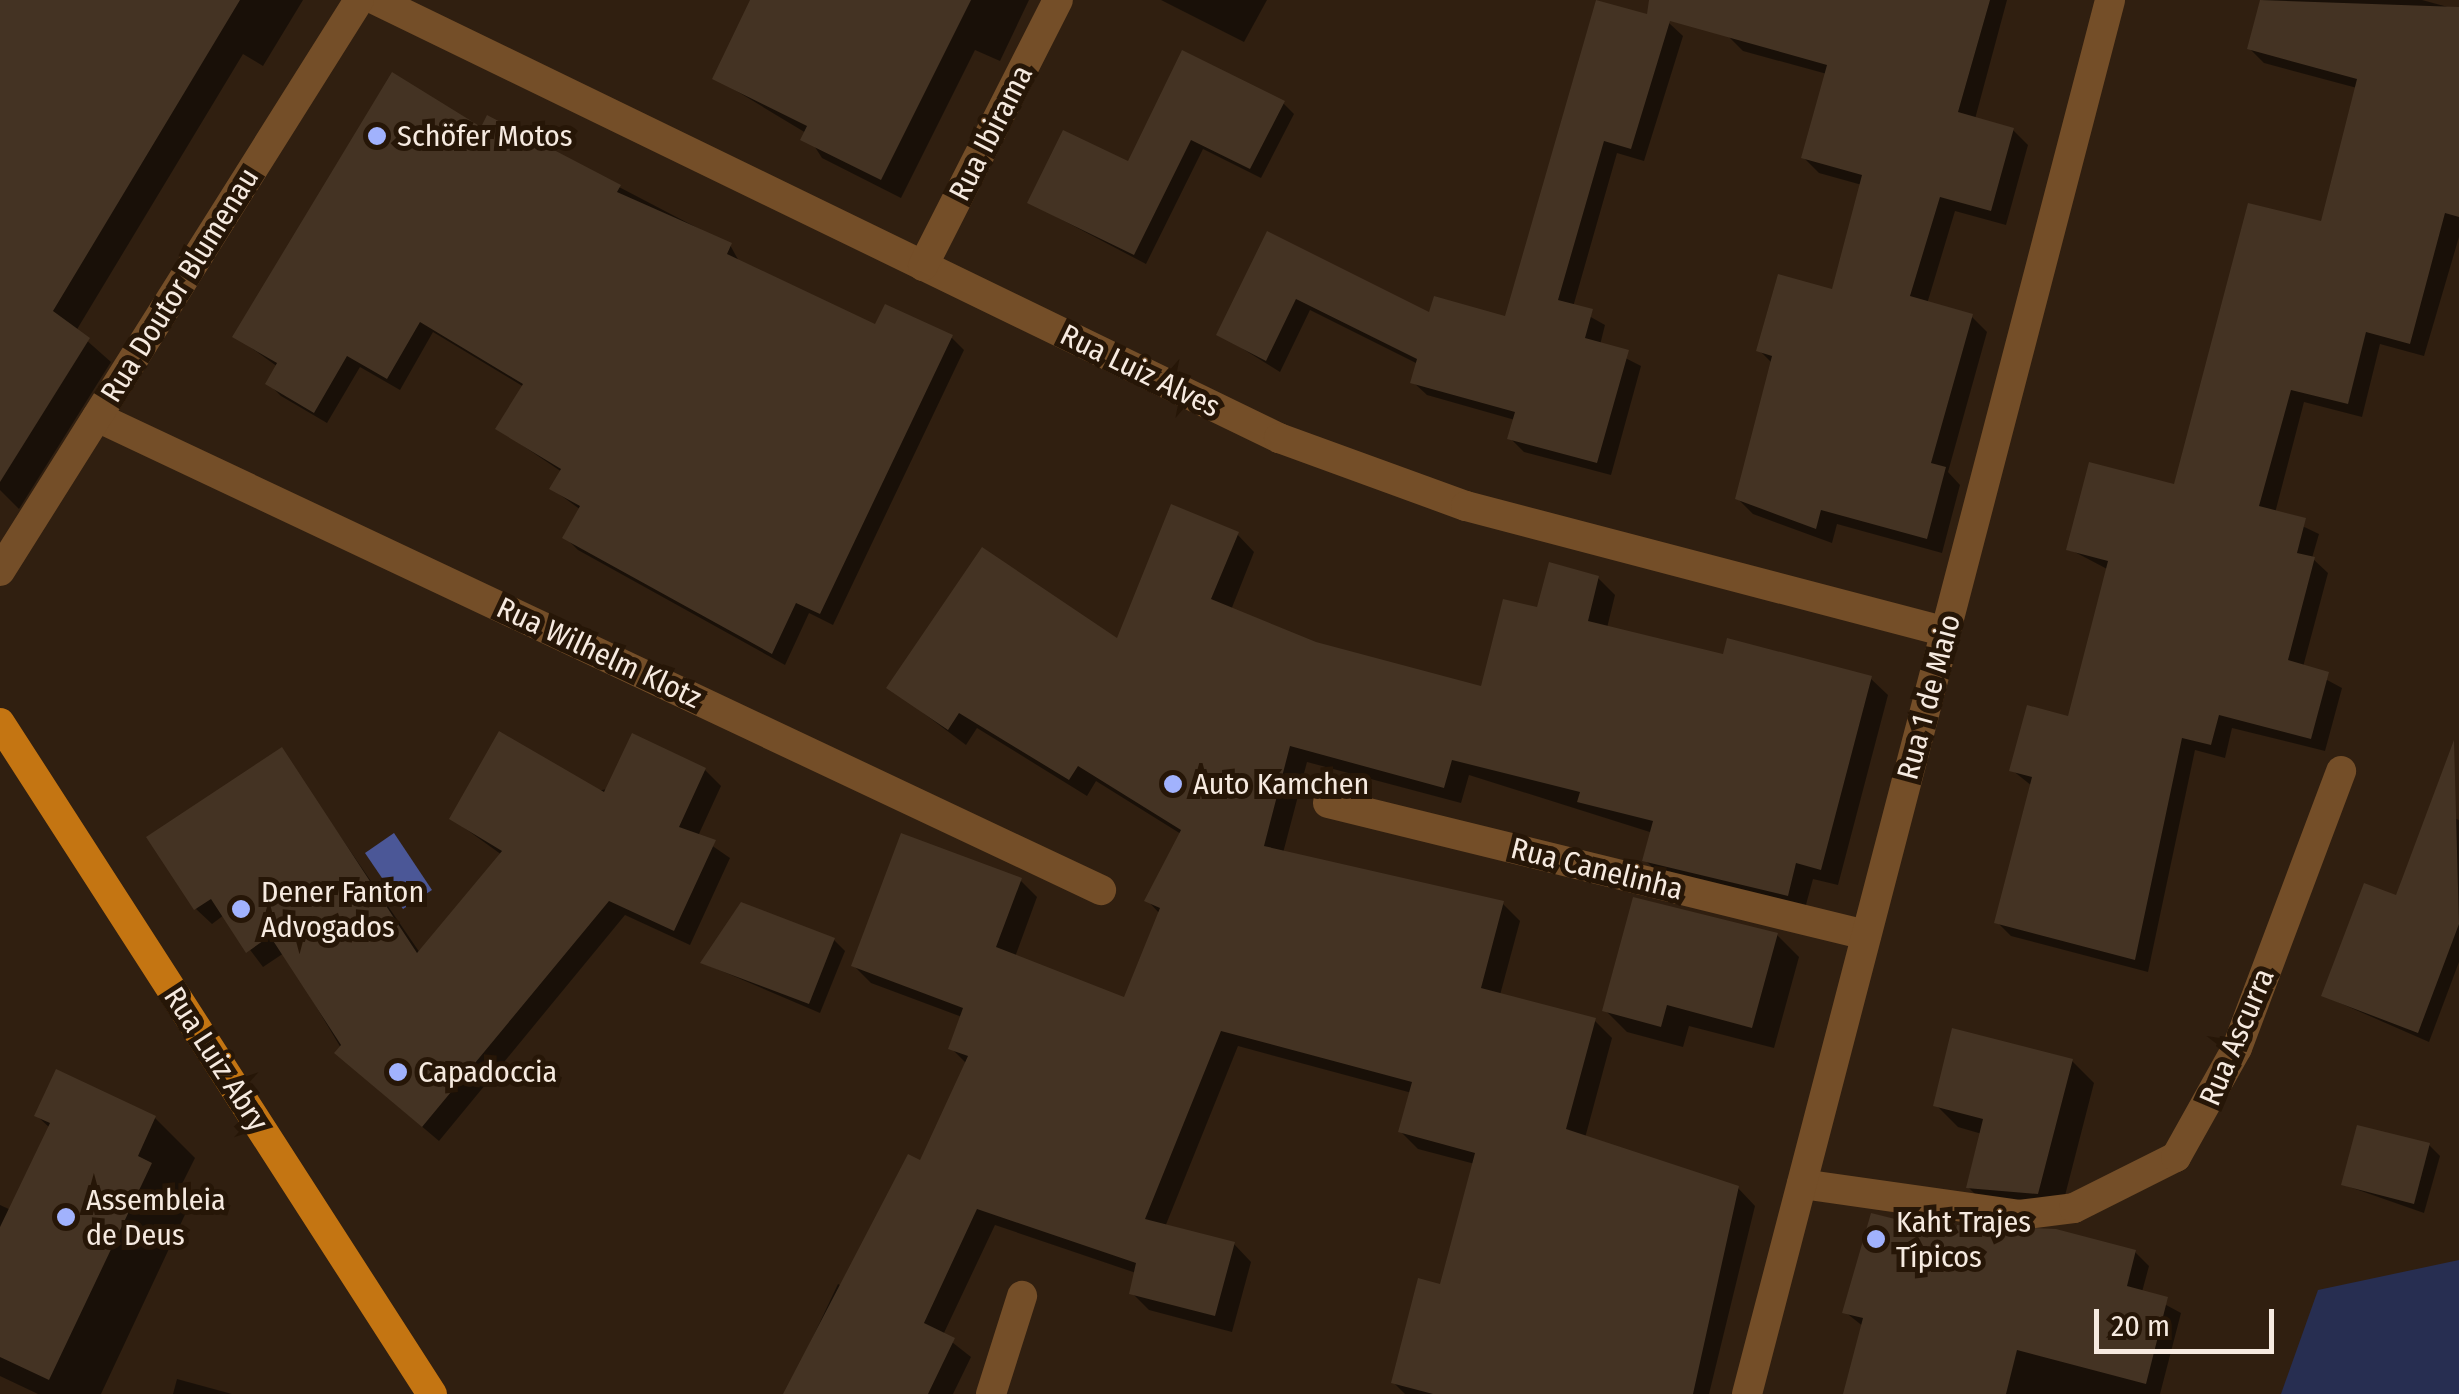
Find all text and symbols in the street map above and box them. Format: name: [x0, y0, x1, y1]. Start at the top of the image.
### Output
street label: Rua Ibirama: [942, 59, 1040, 207]
place label: Schöfer Motos: [397, 118, 573, 154]
marker: Schöfer Motos: [366, 125, 388, 147]
street label: Rua Doutor Blumenau: [93, 161, 267, 409]
street label: Rua Luiz Alves: [1054, 317, 1226, 425]
street label: Rua Wilhelm Klotz: [491, 590, 707, 716]
street label: Rua 1 de Maio: [1890, 610, 1968, 784]
place label: Auto Kamchen: [1193, 766, 1369, 802]
marker: Auto Kamchen: [1162, 773, 1184, 795]
street label: Rua Canelinha: [1507, 830, 1687, 908]
place label: Dener Fanton Advogados: [261, 874, 424, 944]
marker: Dener Fanton Advogados: [230, 898, 252, 920]
street label: Rua Ascurra: [2192, 963, 2282, 1111]
street label: Rua Luiz Abry: [156, 980, 276, 1138]
place label: Capadoccia: [418, 1054, 557, 1090]
marker: Capadoccia: [387, 1061, 409, 1083]
place label: Assembleia de Deus: [86, 1182, 226, 1252]
place label: Kaht Trajes Típicos: [1896, 1204, 2031, 1274]
marker: Assembleia de Deus: [55, 1206, 77, 1228]
marker: Kaht Trajes Típicos: [1865, 1228, 1887, 1250]
scale bar: [2099, 1289, 2279, 1351]
text: 20 m: [2111, 1308, 2170, 1344]

